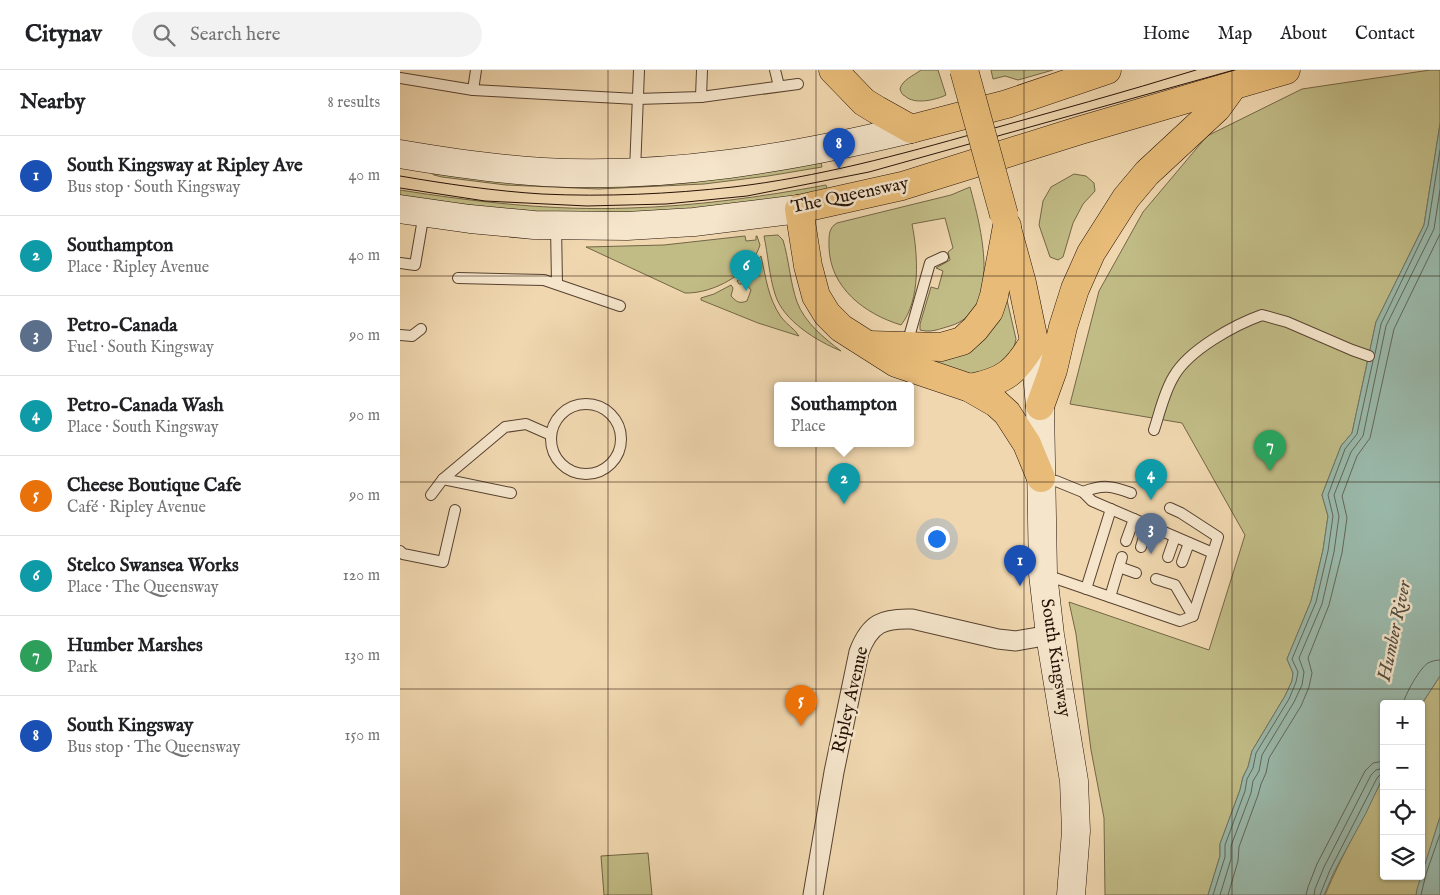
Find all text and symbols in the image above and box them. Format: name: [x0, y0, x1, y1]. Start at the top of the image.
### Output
search box: [132, 12, 482, 57]
text: Citynav: [25, 19, 102, 50]
icon: search: [150, 21, 178, 49]
text: Search here: [190, 23, 281, 47]
text: Home: [1143, 23, 1190, 46]
text: Map: [1218, 23, 1252, 46]
text: About: [1280, 23, 1327, 46]
text: Contact: [1355, 23, 1415, 46]
text: Nearby: [20, 89, 85, 116]
text: 8 results: [328, 93, 380, 113]
pin: 8: [823, 128, 855, 169]
text: South Kingsway at Ripley Ave: [67, 154, 303, 178]
text: 1: [33, 166, 39, 186]
text: 40 m: [348, 166, 380, 186]
street label: The Queensway: [789, 172, 911, 220]
text: Bus stop · South Kingsway: [67, 178, 240, 198]
text: Southampton: [67, 234, 173, 258]
text: 2: [32, 246, 40, 266]
text: 40 m: [348, 246, 380, 266]
pin: 6: [730, 250, 762, 291]
text: Place · Ripley Avenue: [67, 258, 209, 278]
text: Petro-Canada: [67, 314, 177, 338]
text: 3: [33, 326, 39, 346]
text: 90 m: [349, 326, 380, 346]
text: Fuel · South Kingsway: [67, 338, 214, 358]
popup: [774, 382, 914, 447]
text: Southampton: [791, 393, 897, 417]
text: Petro-Canada Wash: [67, 394, 224, 418]
text: 4: [32, 406, 40, 426]
text: 90 m: [349, 406, 380, 426]
text: Place: [791, 417, 826, 437]
text: Place · South Kingsway: [67, 418, 219, 438]
pin: 7: [1254, 430, 1286, 471]
pin: 4: [1135, 459, 1167, 500]
pin: 2: [828, 463, 860, 504]
text: Cheese Boutique Cafe: [67, 474, 241, 498]
text: 5: [33, 486, 39, 506]
text: 90 m: [349, 486, 380, 506]
text: Café · Ripley Avenue: [67, 498, 206, 518]
pin: 3: [1135, 513, 1167, 554]
your location: [924, 526, 950, 552]
pin: 1: [1004, 545, 1036, 586]
text: Stelco Swansea Works: [67, 554, 239, 578]
text: 6: [33, 566, 39, 586]
text: 120 m: [343, 566, 380, 586]
water label: Humber River: [1372, 577, 1418, 684]
text: Place · The Queensway: [67, 578, 219, 598]
street label: South Kingsway: [1034, 597, 1076, 719]
text: Humber Marshes: [67, 634, 203, 658]
street label: Ripley Avenue: [828, 644, 874, 756]
text: 7: [32, 646, 40, 666]
text: 130 m: [344, 646, 380, 666]
text: Park: [67, 658, 97, 678]
pin: 5: [785, 685, 817, 726]
map controls: [1380, 700, 1425, 880]
button: +: [1380, 700, 1425, 745]
text: South Kingsway: [67, 714, 193, 738]
text: 8: [33, 726, 39, 746]
text: 150 m: [345, 726, 380, 746]
text: Bus stop · The Queensway: [67, 738, 240, 758]
button: −: [1380, 745, 1425, 790]
button: locate: [1380, 790, 1425, 835]
button: layers: [1380, 835, 1425, 880]

